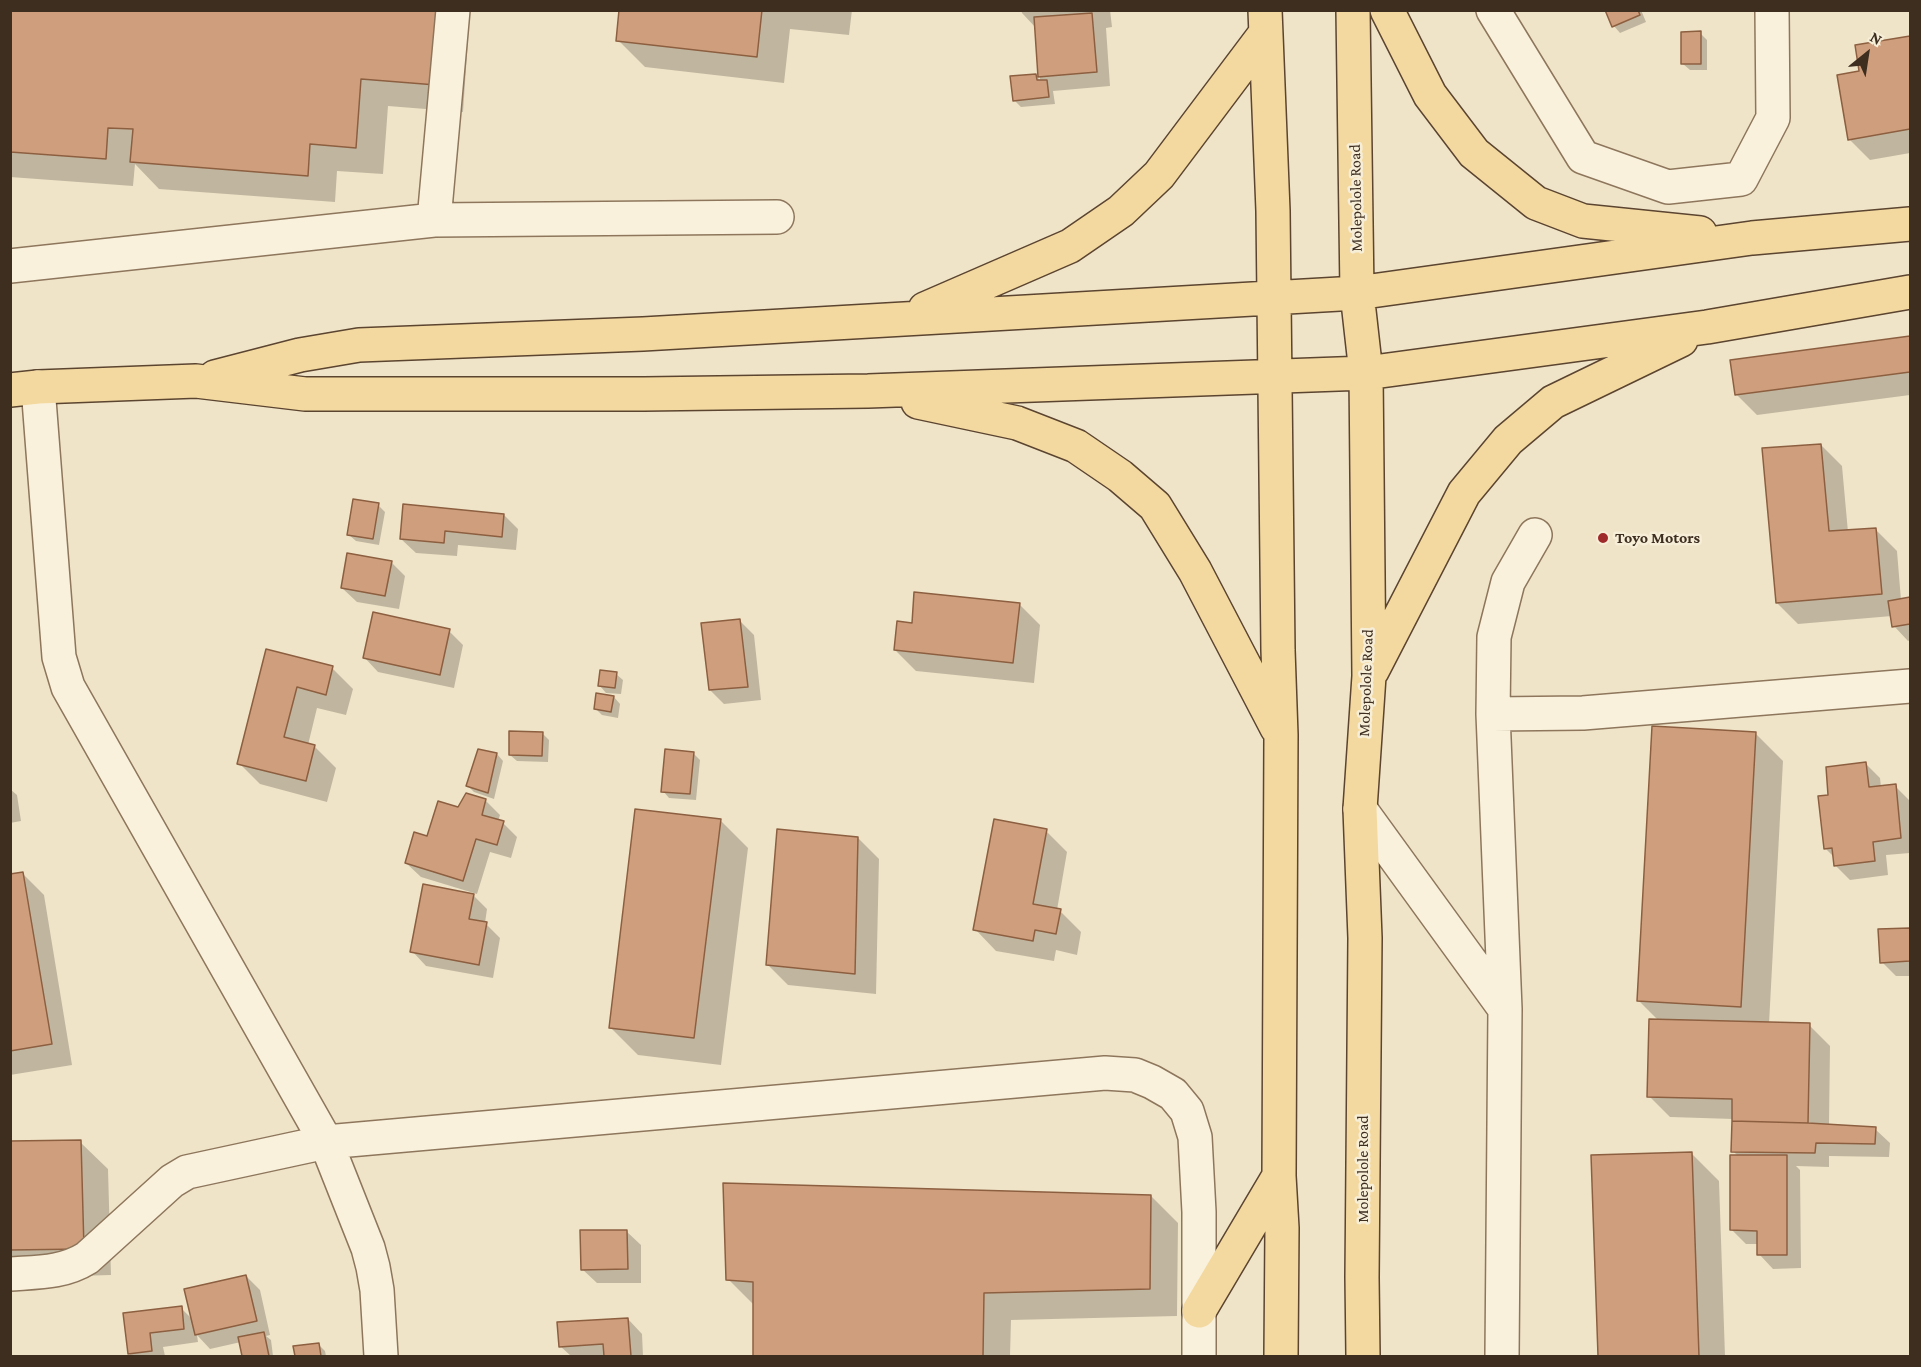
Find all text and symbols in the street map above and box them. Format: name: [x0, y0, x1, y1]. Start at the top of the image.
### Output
north arrow: [1837, 24, 1897, 84]
text: N: [1867, 28, 1885, 48]
street label: Molepolole Road: [1345, 144, 1367, 252]
place label: Toyo Motors: [1615, 528, 1700, 548]
marker: Toyo Motors: [1596, 531, 1610, 545]
street label: Molepolole Road: [1355, 629, 1377, 737]
street label: Molepolole Road: [1353, 1115, 1373, 1223]

